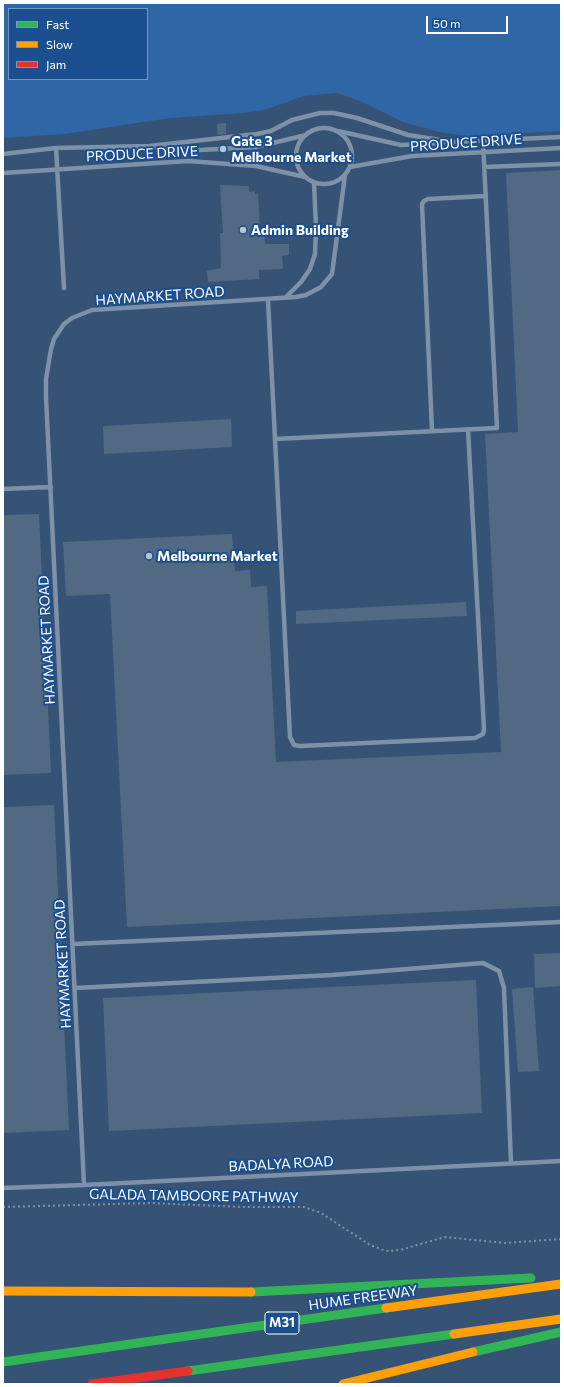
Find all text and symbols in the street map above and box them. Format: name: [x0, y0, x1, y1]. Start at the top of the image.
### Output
legend: [8, 8, 148, 80]
scale bar: [428, 8, 510, 34]
text: 50 m: [433, 16, 461, 30]
text: Fast: [46, 17, 69, 31]
text: Slow: [46, 37, 73, 51]
text: Jam: [46, 57, 66, 71]
street label: PRODUCE DRIVE: [410, 131, 522, 155]
place label: Gate 3 Melbourne Market: [231, 133, 352, 166]
street label: PRODUCE DRIVE: [86, 143, 198, 165]
marker: Gate 3 Melbourne Market: [218, 144, 228, 154]
place label: Admin Building: [251, 222, 349, 238]
marker: Admin Building: [238, 225, 248, 235]
street label: HAYMARKET ROAD: [95, 283, 225, 309]
place label: Melbourne Market: [157, 548, 278, 564]
marker: Melbourne Market: [144, 551, 154, 561]
street label: HAYMARKET ROAD: [35, 575, 59, 705]
street label: HAYMARKET ROAD: [51, 899, 75, 1029]
street label: BADALYA ROAD: [228, 1153, 334, 1175]
street label: GALADA TAMBOORE PATHWAY: [89, 1186, 299, 1206]
street label: HUME FREEWAY: [307, 1282, 419, 1314]
road number: M31: [265, 1312, 299, 1334]

